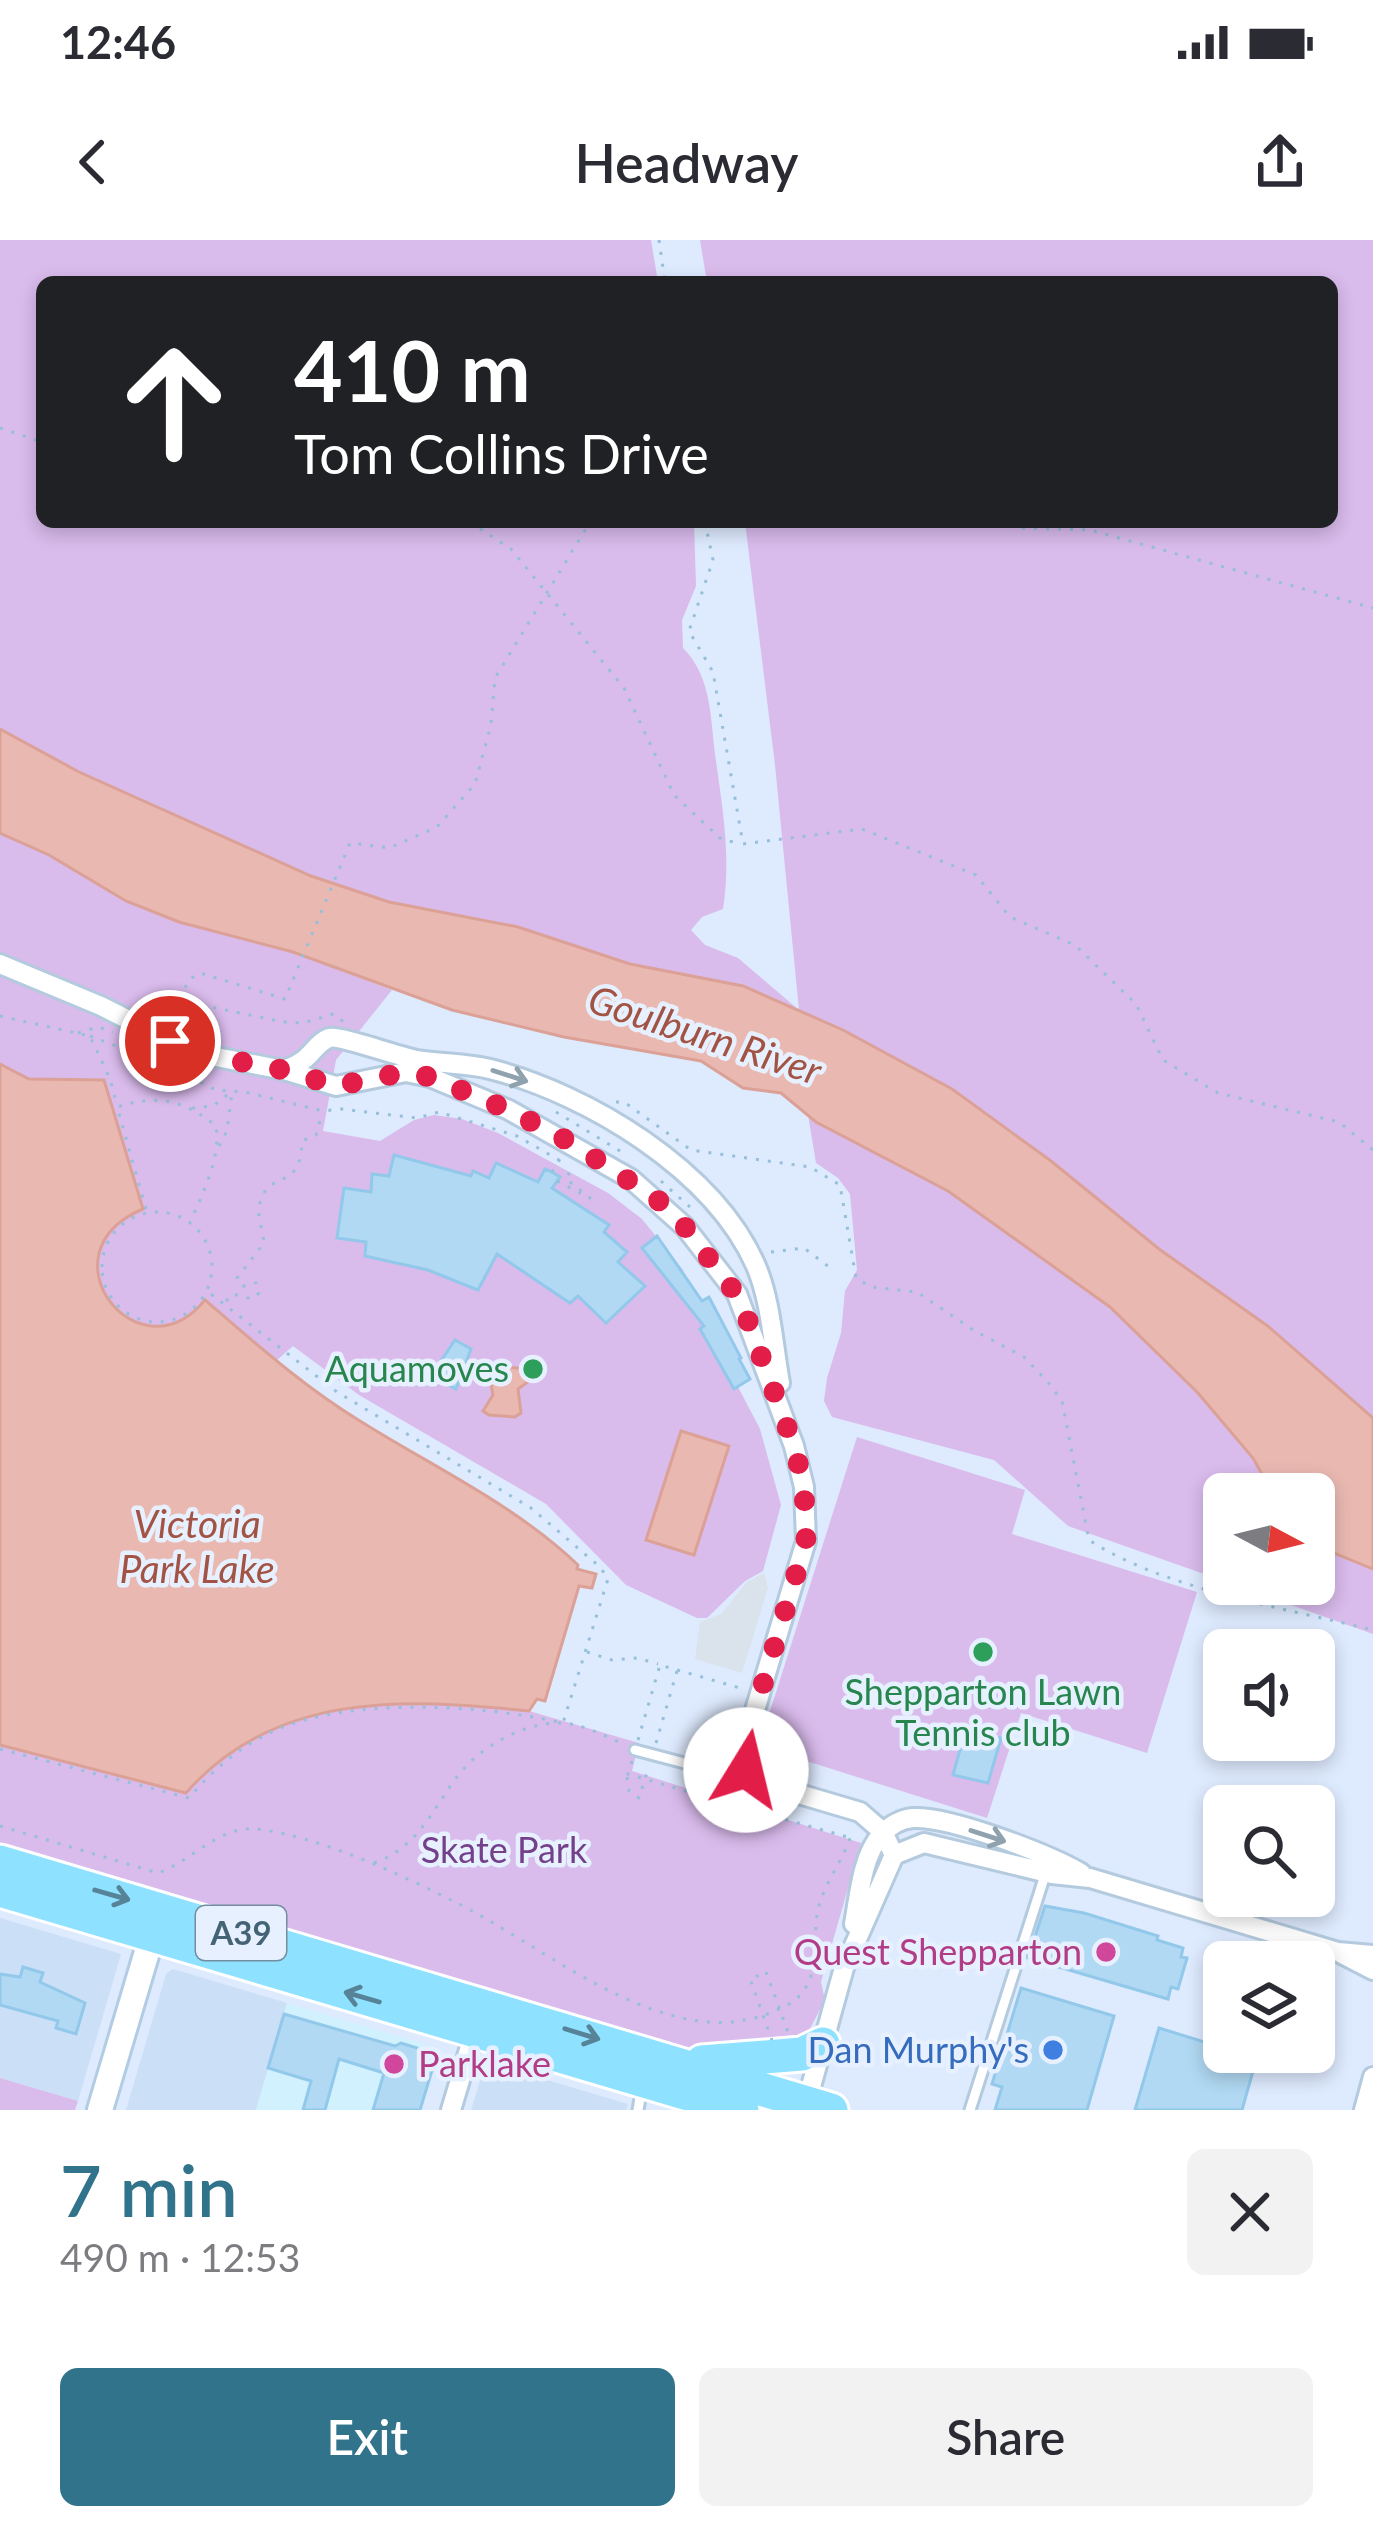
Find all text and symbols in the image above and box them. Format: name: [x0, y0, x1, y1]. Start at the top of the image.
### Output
text: 12:46: [60, 15, 176, 69]
icon: back: [60, 129, 126, 195]
icon: share: [1247, 129, 1313, 195]
text: Headway: [574, 130, 799, 195]
text: 410 m: [294, 319, 531, 420]
icon: ahead: [96, 324, 252, 480]
text: Tom Collins Drive: [294, 421, 709, 486]
water label: Goulburn River: [583, 975, 828, 1094]
pin: [119, 990, 221, 1092]
icon: arrive: [137, 1008, 203, 1074]
one-way arrow: [490, 1066, 528, 1088]
place label: Aquamoves: [325, 1346, 509, 1390]
marker: Aquamoves: [520, 1356, 546, 1382]
north arrow: [1203, 1473, 1335, 1605]
map controls: [1203, 1473, 1335, 2073]
water label: Victoria Park Lake: [119, 1500, 275, 1591]
button: sound: [1203, 1629, 1335, 1761]
marker: Shepparton Lawn Tennis club: [970, 1639, 996, 1665]
place label: Shepparton Lawn Tennis club: [845, 1669, 1121, 1754]
position arrow: [683, 1707, 809, 1833]
button: search: [1203, 1785, 1335, 1917]
park label: Skate Park: [421, 1827, 588, 1871]
one-way arrow: [968, 1827, 1006, 1849]
one-way arrow: [92, 1885, 130, 1907]
road number: A39: [196, 1906, 286, 1960]
place label: Quest Shepparton: [794, 1929, 1082, 1973]
marker: Quest Shepparton: [1093, 1939, 1119, 1965]
button: layers: [1203, 1941, 1335, 2073]
one-way arrow: [344, 1985, 382, 2007]
one-way arrow: [563, 2024, 601, 2046]
place label: Dan Murphy's: [808, 2027, 1029, 2071]
marker: Dan Murphy's: [1040, 2037, 1066, 2063]
place label: Parklake: [418, 2041, 551, 2085]
marker: Parklake: [381, 2051, 407, 2077]
text: 7 min: [60, 2146, 238, 2232]
button: close: [1187, 2149, 1313, 2275]
text: 490 m · 12:53: [60, 2234, 300, 2280]
button: Exit: [60, 2368, 675, 2506]
button: Share: [699, 2368, 1313, 2506]

